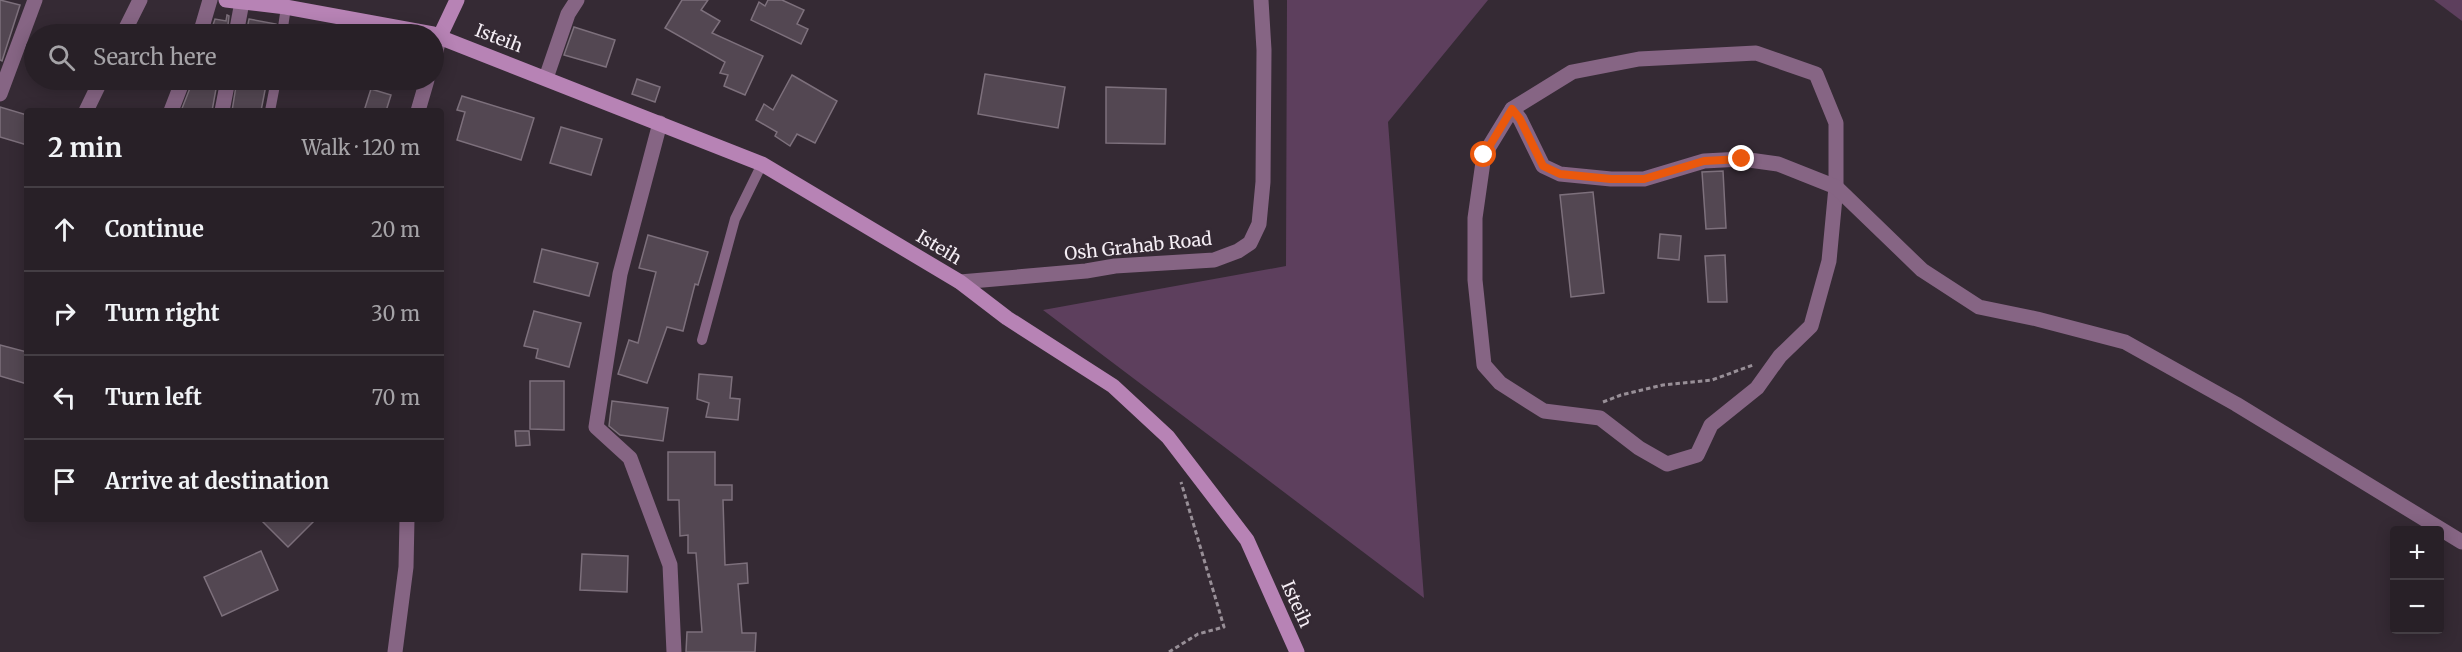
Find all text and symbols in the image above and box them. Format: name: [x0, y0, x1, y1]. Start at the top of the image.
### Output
street label: Isteih: [472, 18, 526, 58]
search box: [24, 24, 444, 90]
icon: search: [45, 41, 78, 74]
text: Search here: [93, 43, 216, 71]
text: 2 min: [48, 131, 122, 164]
text: Walk · 120 m: [302, 135, 420, 160]
route start: [1470, 141, 1496, 167]
route end: [1728, 145, 1754, 171]
icon: ahead: [48, 213, 81, 246]
text: Continue: [105, 215, 204, 243]
text: 20 m: [371, 217, 420, 242]
street label: Isteih: [912, 225, 966, 270]
street label: Osh Grahab Road: [1063, 227, 1213, 265]
icon: right: [48, 297, 81, 330]
text: Turn right: [105, 299, 219, 327]
text: 30 m: [371, 301, 420, 326]
icon: left: [48, 381, 81, 414]
text: Turn left: [105, 383, 202, 411]
text: 70 m: [372, 385, 420, 410]
icon: arrive: [48, 465, 81, 498]
text: Arrive at destination: [105, 467, 329, 495]
map controls: [2390, 526, 2444, 634]
button: +: [2390, 526, 2444, 580]
street label: Isteih: [1277, 577, 1317, 631]
button: −: [2390, 580, 2444, 634]

